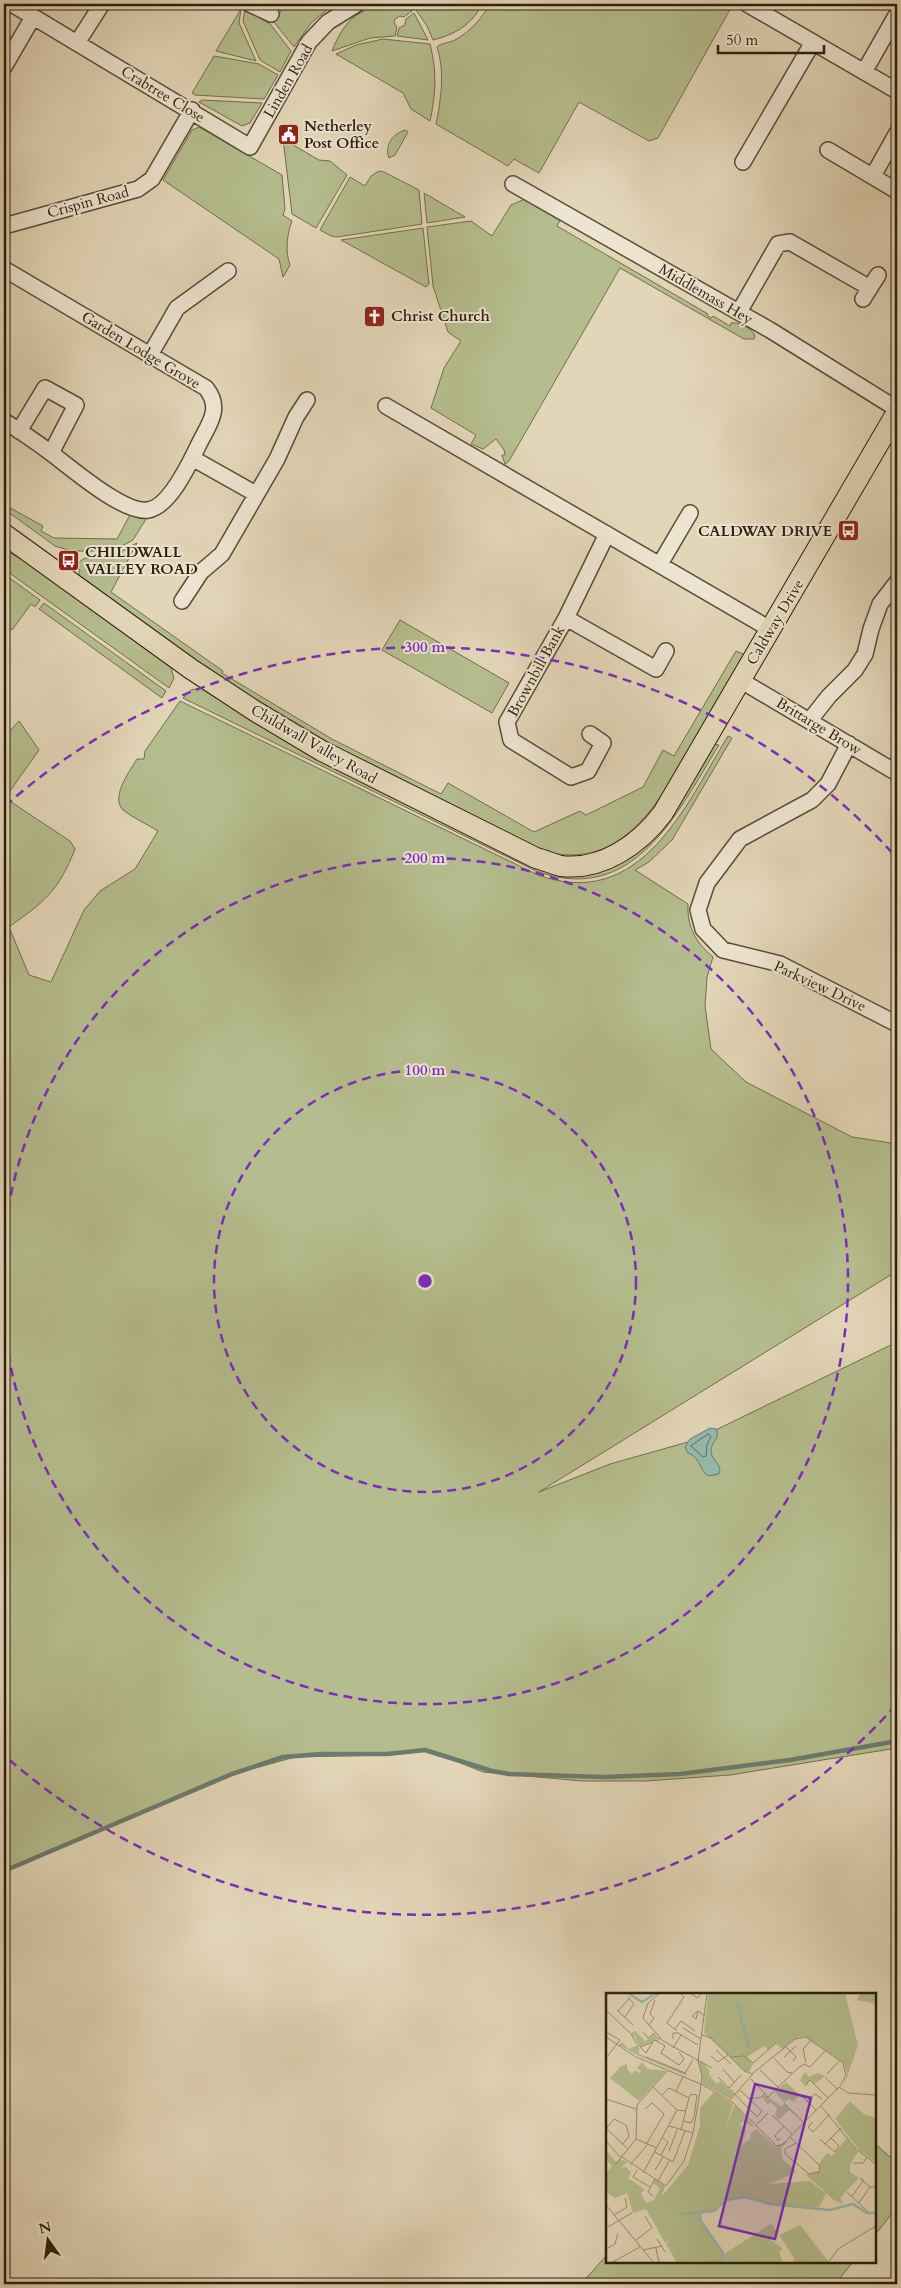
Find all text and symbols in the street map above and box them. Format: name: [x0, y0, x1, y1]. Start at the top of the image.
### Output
scale bar: [718, 22, 825, 54]
text: 50 m: [726, 30, 758, 50]
street label: Linden Road: [259, 40, 317, 122]
street label: Crabtree Close: [117, 61, 209, 127]
place label: Netherley Post Office: [304, 116, 379, 153]
public building icon: Netherley Post Office: [276, 123, 300, 147]
street label: Crispin Road: [45, 181, 131, 223]
street label: Middlemass Hey: [655, 259, 757, 329]
church icon: Christ Church: [363, 304, 387, 328]
place label: Christ Church: [391, 306, 490, 326]
street label: Garden Lodge Grove: [78, 307, 204, 394]
bus stop icon: CALDWAY DRIVE: [836, 519, 860, 543]
place label: CALDWAY DRIVE: [698, 521, 832, 541]
place label: CHILDWALL VALLEY ROAD: [85, 542, 198, 579]
bus stop icon: CHILDWALL VALLEY ROAD: [57, 549, 81, 573]
street label: Caldway Drive: [742, 575, 809, 669]
street label: Brownbill Bank: [503, 622, 569, 720]
text: 300 m: [405, 637, 446, 657]
street label: Brittarge Brow: [773, 693, 865, 759]
street label: Childwall Valley Road: [247, 700, 381, 788]
text: 200 m: [405, 848, 446, 868]
street label: Parkview Drive: [771, 956, 870, 1016]
text: 100 m: [405, 1060, 446, 1080]
centre of rings: [416, 1272, 434, 1290]
inset map: [606, 1993, 876, 2263]
north arrow: [22, 2216, 72, 2266]
text: N: [37, 2217, 53, 2239]

